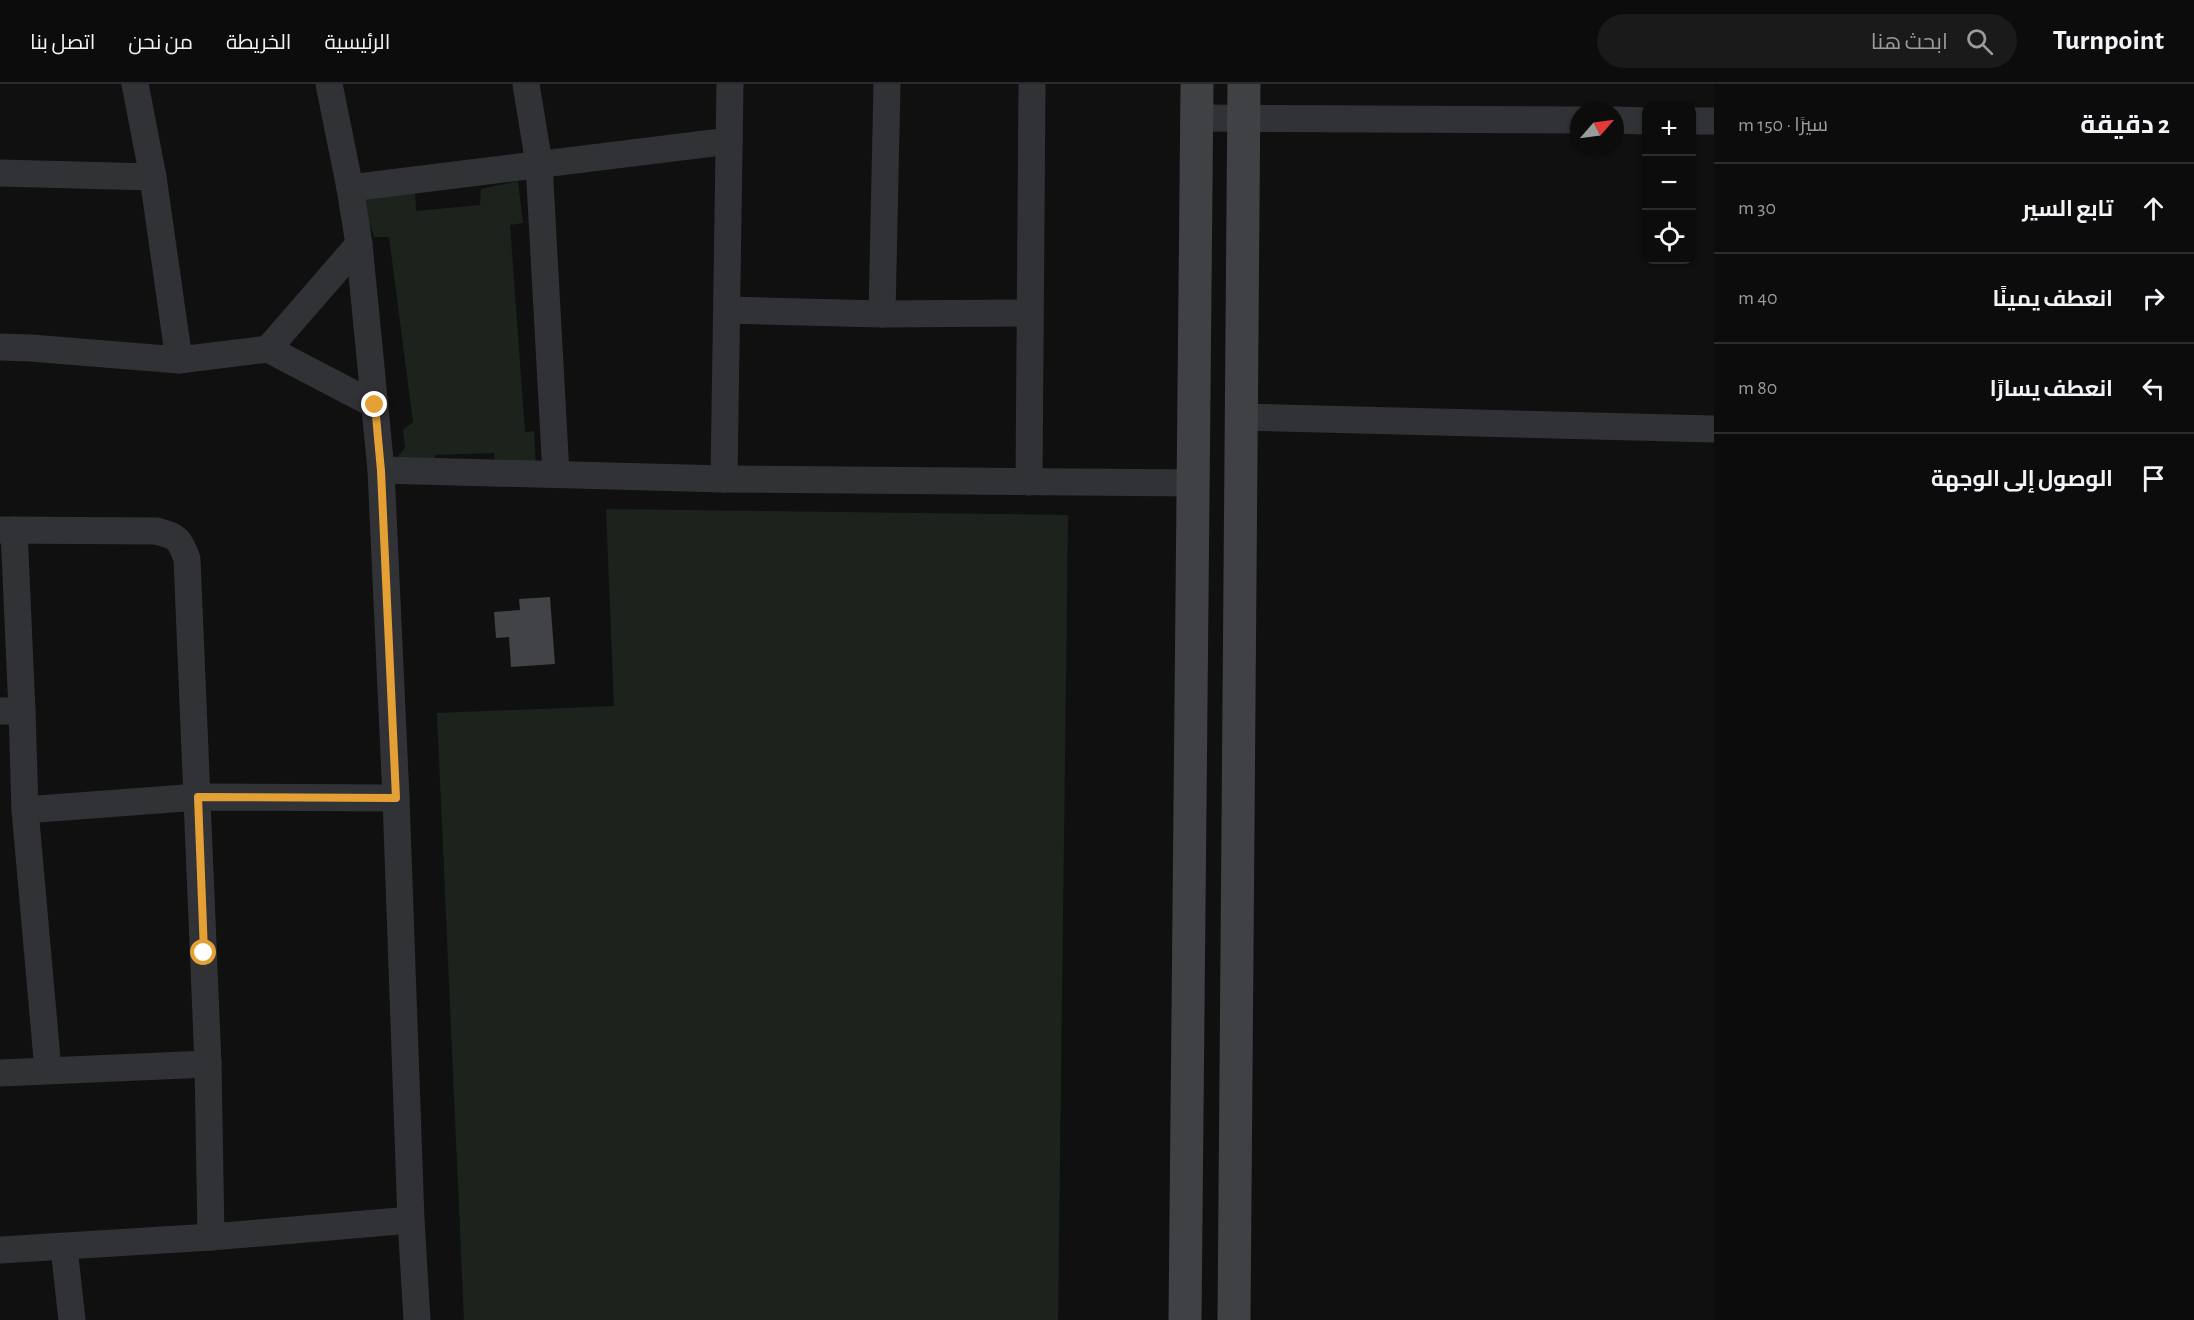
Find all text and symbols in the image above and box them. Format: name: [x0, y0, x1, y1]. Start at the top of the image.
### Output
search box: [1597, 14, 2017, 68]
icon: search: [1963, 25, 1996, 58]
text: Turnpoint: [2053, 27, 2164, 55]
text: ابحث هنا: [1871, 31, 1948, 53]
text: اتصل بنا: [30, 32, 95, 53]
text: من نحن: [128, 32, 193, 53]
text: الخريطة: [226, 32, 291, 53]
text: الرئيسية: [324, 32, 390, 53]
north arrow: [1570, 102, 1624, 156]
map controls: [1642, 102, 1696, 264]
button: +: [1642, 102, 1696, 156]
text: 2 دقيقة: [2080, 112, 2170, 138]
text: سيرًا · 150 m: [1738, 115, 1828, 135]
button: −: [1642, 156, 1696, 210]
icon: ahead: [2137, 192, 2170, 225]
text: 30 m: [1738, 198, 1776, 218]
text: تابع السير: [2022, 198, 2113, 220]
button: locate: [1642, 210, 1696, 264]
icon: right: [2137, 282, 2170, 315]
text: 40 m: [1738, 288, 1778, 308]
text: انعطف يمينًا: [1992, 288, 2113, 310]
icon: left: [2137, 372, 2170, 405]
text: 80 m: [1738, 378, 1777, 398]
text: انعطف يسارًا: [1990, 378, 2113, 400]
route end: [361, 391, 387, 417]
icon: arrive: [2137, 462, 2170, 495]
text: الوصول إلى الوجهة: [1931, 468, 2113, 490]
route start: [190, 939, 216, 965]

